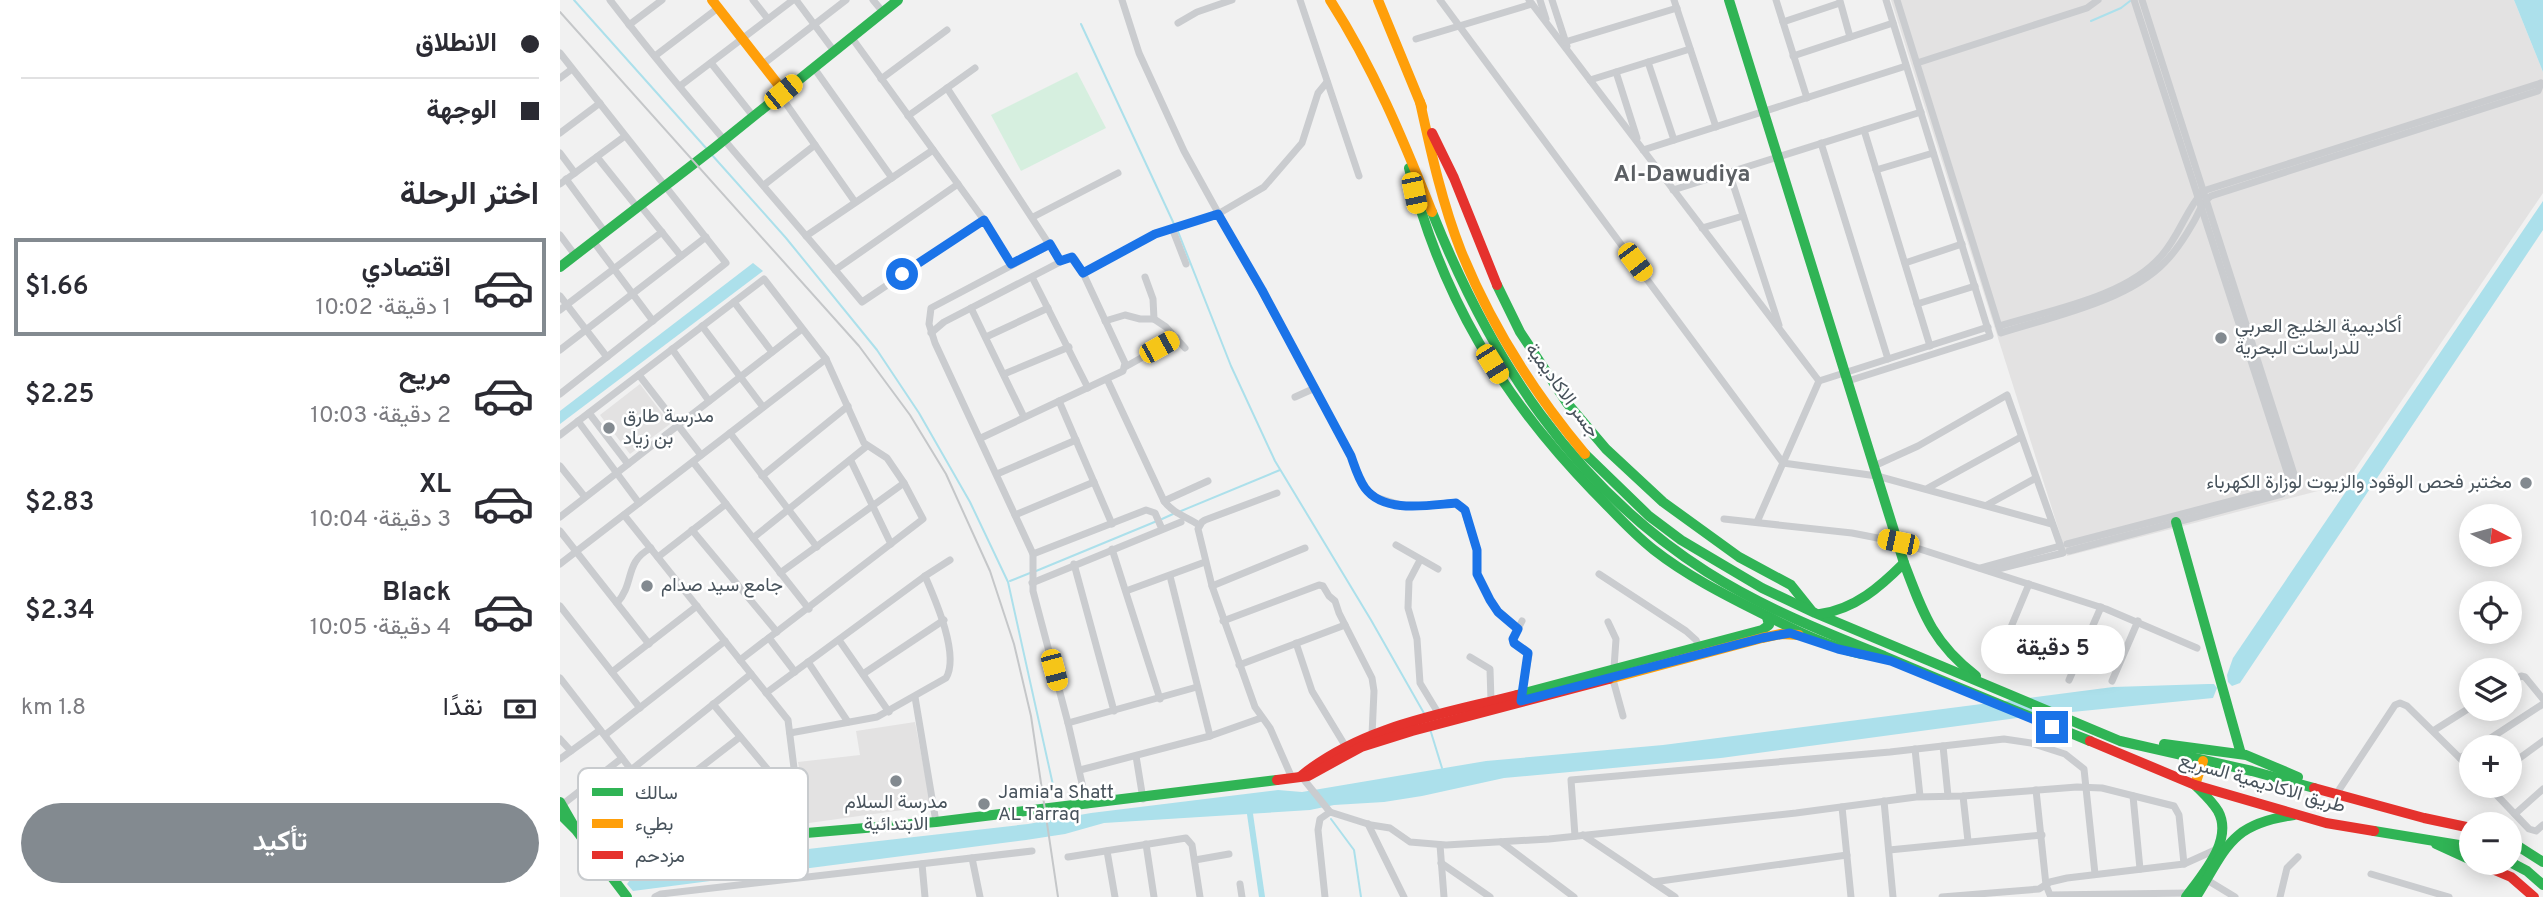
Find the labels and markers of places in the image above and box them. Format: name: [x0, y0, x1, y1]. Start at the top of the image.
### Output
place label: أكاديمية الخليج العربي للدراسات البحرية: [2235, 315, 2402, 361]
marker: أكاديمية الخليج العربي للدراسات البحرية: [2213, 330, 2229, 346]
place label: مدرسة طارق بن زياد: [623, 405, 714, 451]
marker: مدرسة طارق بن زياد: [601, 420, 617, 436]
place label: مختبر فحص الوقود والزيوت لوزارة الكهرباء: [2206, 471, 2512, 495]
marker: مختبر فحص الوقود والزيوت لوزارة الكهرباء: [2518, 475, 2534, 491]
place label: جامع سيد صدام: [661, 574, 783, 598]
marker: جامع سيد صدام: [639, 578, 655, 594]
marker: مدرسة السلام الابتدائية: [888, 773, 904, 789]
place label: Jamia'a Shatt AL Tarraq: [998, 781, 1114, 827]
place label: مدرسة السلام الابتدائية: [844, 791, 948, 837]
marker: Jamia'a Shatt AL Tarraq: [976, 796, 992, 812]

